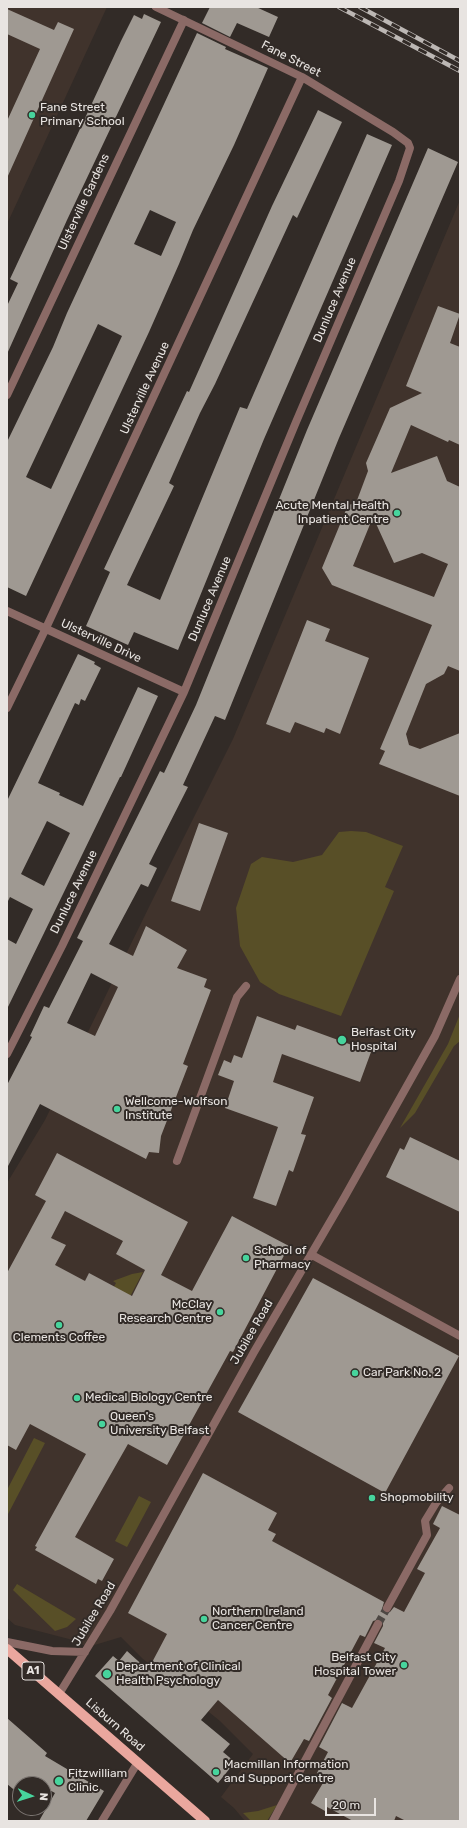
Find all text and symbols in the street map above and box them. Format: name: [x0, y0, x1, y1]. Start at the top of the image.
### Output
street label: Fane Street: [259, 38, 323, 80]
place label: Fane Street Primary School: [40, 101, 125, 129]
marker: Fane Street Primary School: [27, 110, 37, 120]
street label: Ulsterville Gardens: [55, 151, 113, 253]
street label: Dunluce Avenue: [311, 255, 359, 345]
street label: Ulsterville Avenue: [117, 339, 173, 437]
place label: Acute Mental Health Inpatient Centre: [275, 499, 389, 527]
marker: Acute Mental Health Inpatient Centre: [392, 508, 402, 518]
street label: Dunluce Avenue: [186, 554, 234, 644]
street label: Ulsterville Drive: [58, 616, 144, 666]
street label: Dunluce Avenue: [48, 848, 100, 936]
place label: Belfast City Hospital: [351, 1026, 416, 1054]
marker: Belfast City Hospital: [336, 1034, 348, 1046]
place label: Wellcome-Wolfson Institute: [125, 1095, 227, 1123]
marker: Wellcome-Wolfson Institute: [112, 1104, 122, 1114]
place label: School of Pharmacy: [254, 1244, 311, 1272]
marker: School of Pharmacy: [241, 1253, 251, 1263]
street label: Jubilee Road: [228, 1297, 276, 1367]
place label: McClay Research Centre: [119, 1298, 212, 1326]
marker: McClay Research Centre: [215, 1307, 225, 1317]
marker: Clements Coffee: [54, 1320, 64, 1330]
place label: Clements Coffee: [13, 1331, 105, 1345]
place label: Car Park No. 2: [363, 1366, 441, 1380]
marker: Car Park No. 2: [350, 1368, 360, 1378]
place label: Medical Biology Centre: [85, 1391, 212, 1405]
marker: Medical Biology Centre: [72, 1393, 82, 1403]
place label: Queen's University Belfast: [110, 1410, 209, 1438]
marker: Queen's University Belfast: [97, 1419, 107, 1429]
place label: Shopmobility: [380, 1491, 454, 1505]
marker: Shopmobility: [367, 1493, 377, 1503]
street label: Jubilee Road: [69, 1579, 119, 1649]
place label: Northern Ireland Cancer Centre: [212, 1605, 304, 1633]
marker: Northern Ireland Cancer Centre: [199, 1614, 209, 1624]
place label: Belfast City Hospital Tower: [314, 1651, 396, 1679]
place label: Department of Clinical Health Psychology: [116, 1660, 241, 1688]
marker: Belfast City Hospital Tower: [399, 1660, 409, 1670]
road number: A1: [22, 1662, 44, 1680]
marker: Department of Clinical Health Psychology: [101, 1668, 113, 1680]
street label: Lisburn Road: [83, 1696, 147, 1754]
place label: Macmillan Information and Support Centre: [224, 1758, 348, 1786]
place label: Fitzwilliam Clinic: [68, 1767, 127, 1795]
marker: Macmillan Information and Support Centre: [211, 1767, 221, 1777]
marker: Fitzwilliam Clinic: [53, 1775, 65, 1787]
north arrow: [12, 1776, 52, 1816]
scale bar: [327, 1790, 378, 1816]
text: N: [37, 1792, 50, 1801]
text: 20 m: [332, 1798, 360, 1812]

